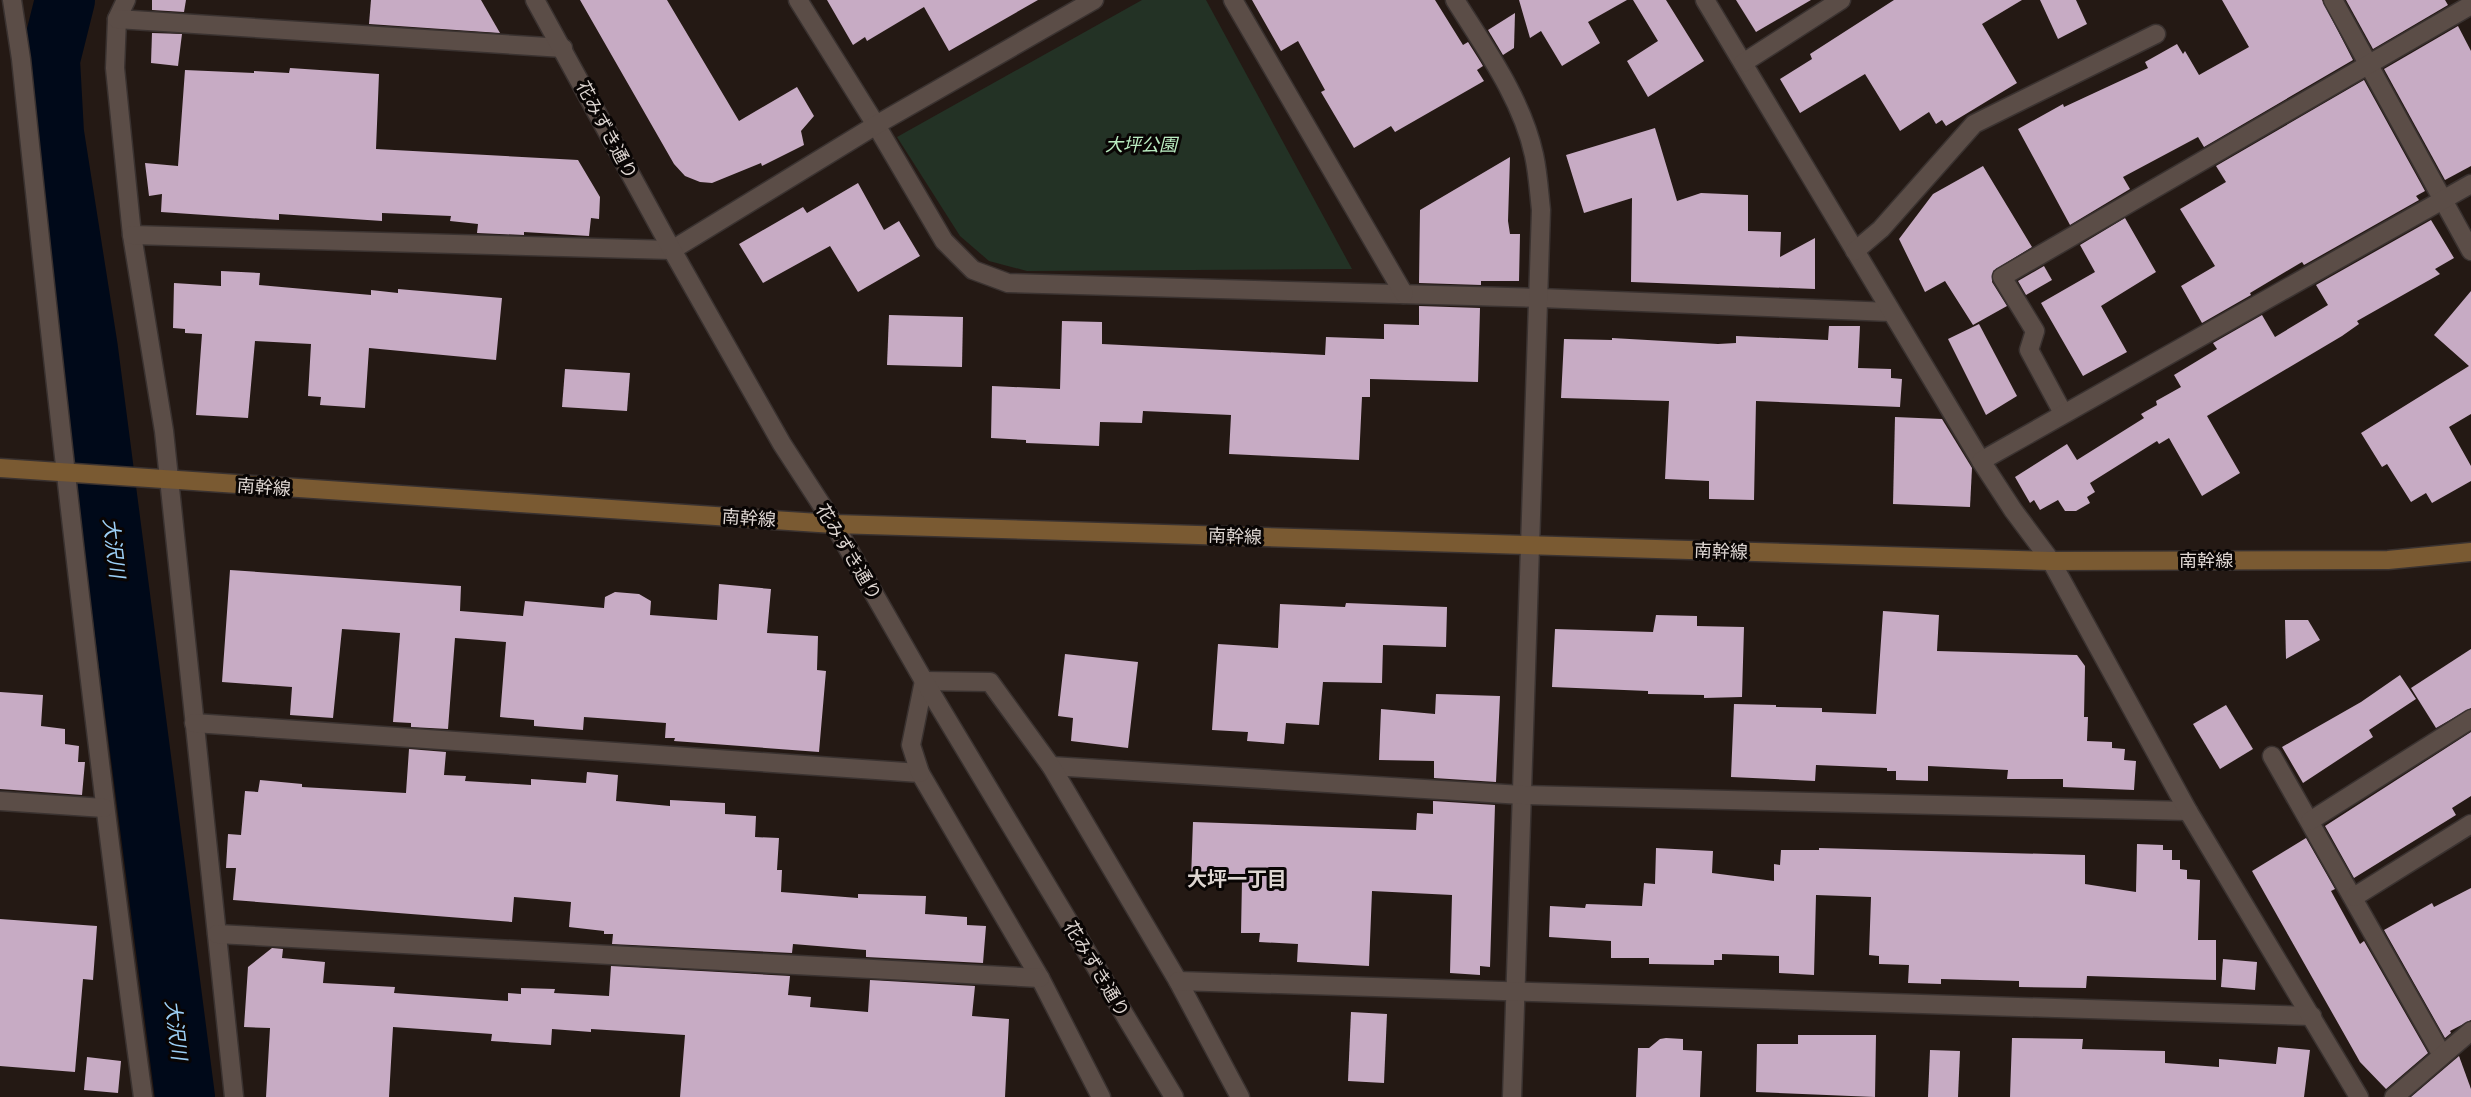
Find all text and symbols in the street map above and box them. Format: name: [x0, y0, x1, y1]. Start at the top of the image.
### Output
street label: 花みずき通り: [572, 77, 642, 183]
park label: 大坪公園: [1105, 134, 1180, 155]
street label: 南幹線: [236, 475, 292, 499]
street label: 花みずき通り: [812, 500, 886, 604]
street label: 南幹線: [721, 506, 777, 530]
water label: 大沢川: [98, 517, 130, 581]
street label: 南幹線: [1208, 525, 1262, 547]
street label: 南幹線: [1694, 540, 1748, 562]
street label: 南幹線: [2179, 550, 2233, 571]
district label: 大坪一丁目: [1187, 867, 1287, 891]
street label: 花みずき通り: [1060, 917, 1134, 1021]
water label: 大沢川: [160, 999, 192, 1063]

